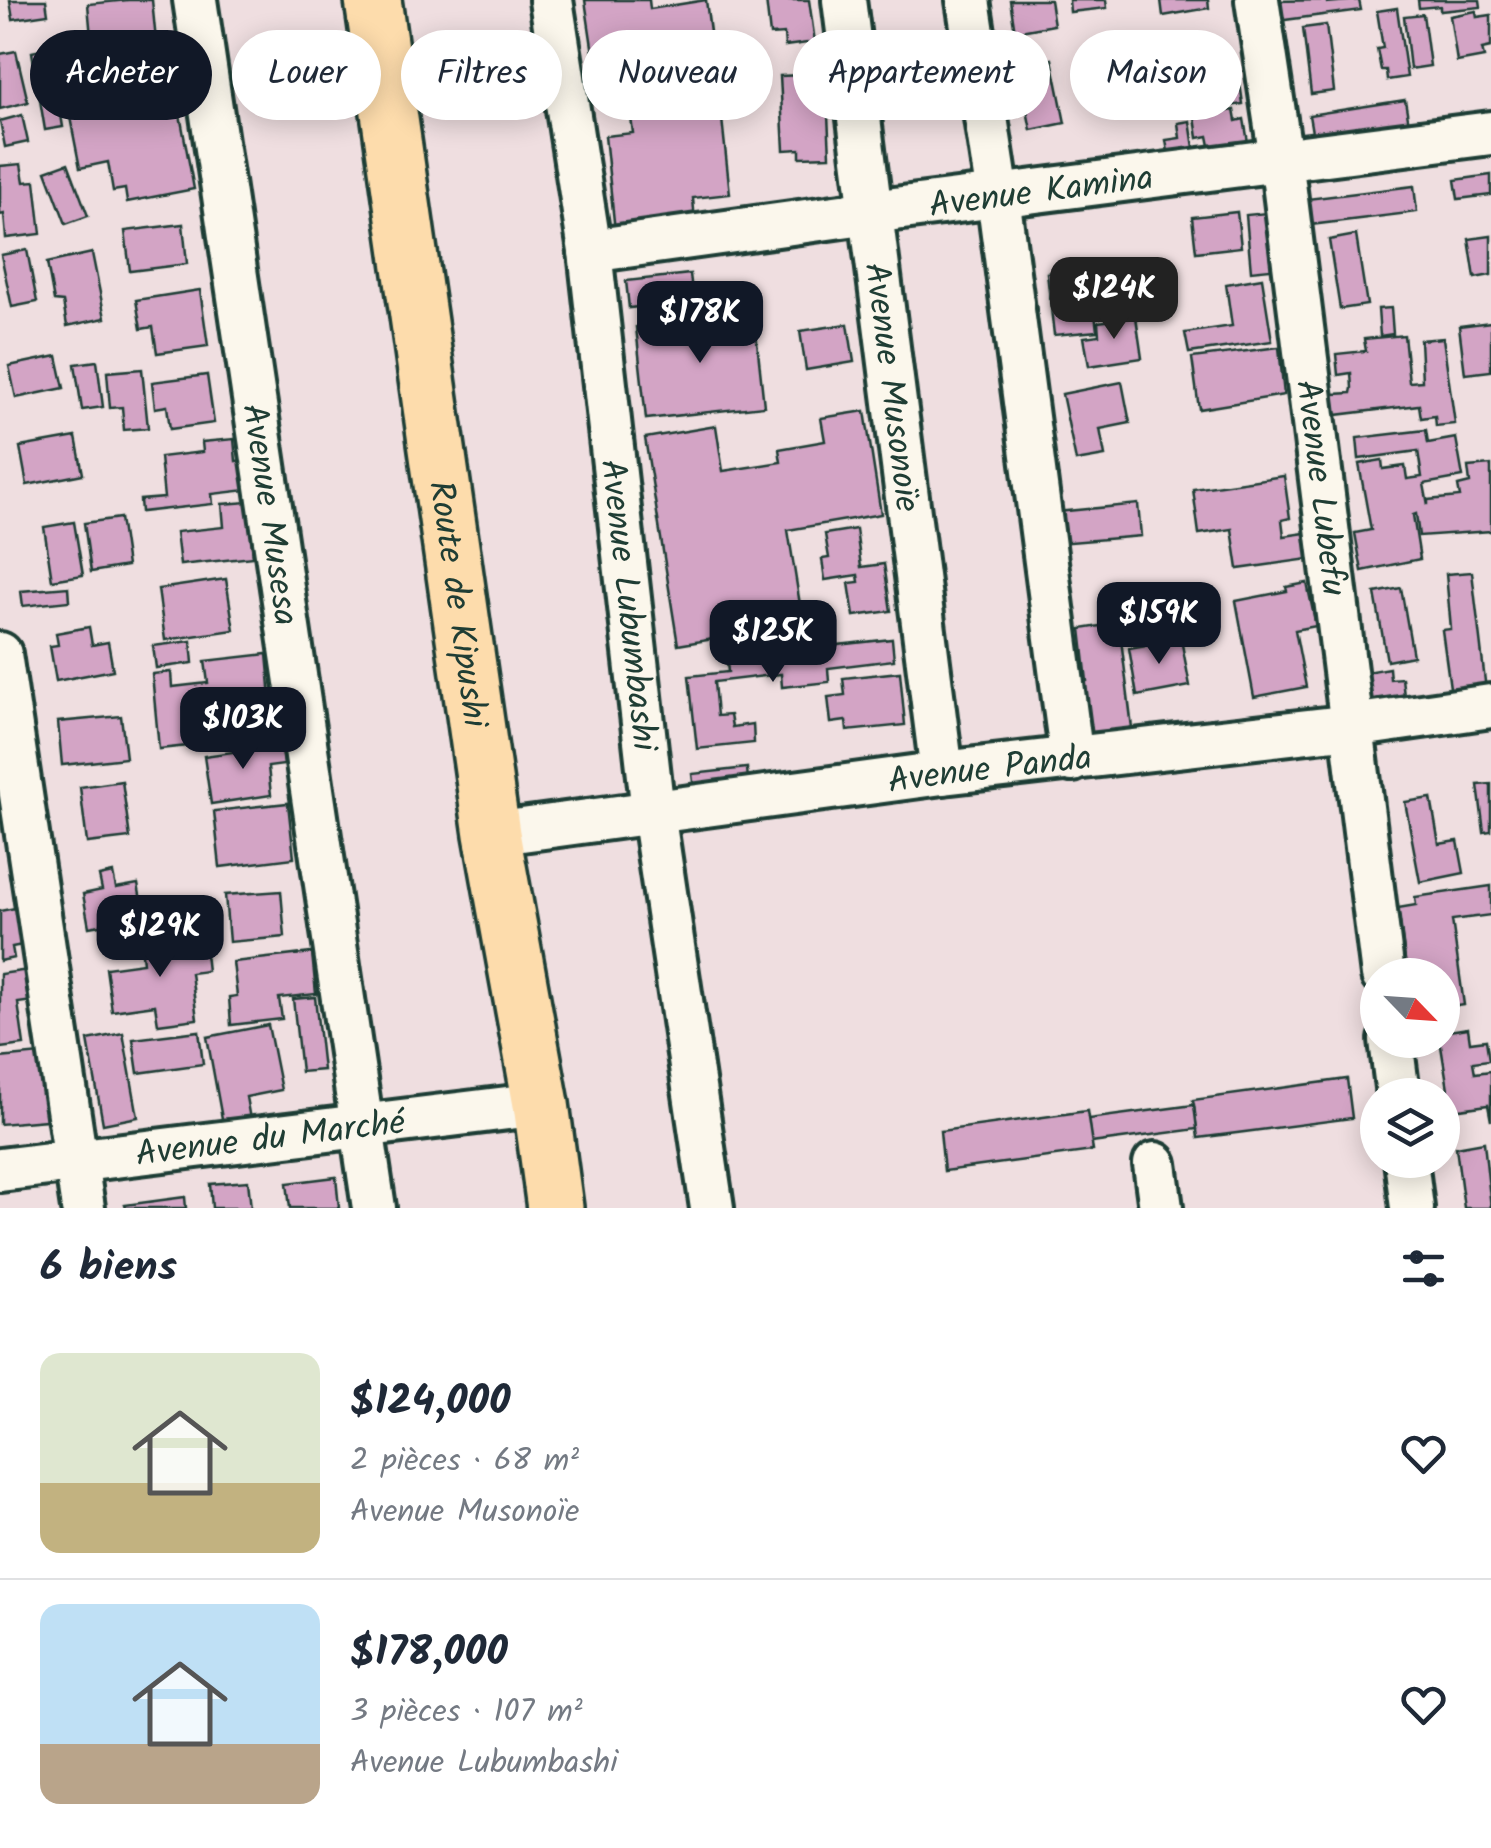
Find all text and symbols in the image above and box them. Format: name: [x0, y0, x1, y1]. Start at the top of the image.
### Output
chip: Acheter: [30, 30, 212, 120]
chip: Louer: [232, 30, 381, 120]
chip: Filtres: [401, 30, 562, 120]
chip: Nouveau: [582, 30, 773, 120]
chip: Appartement: [793, 30, 1050, 120]
chip: Maison: [1070, 30, 1242, 120]
street label: Avenue Kamina: [926, 151, 1157, 235]
pin: $124K: [1044, 257, 1184, 342]
street label: Avenue Musonoïe: [847, 259, 934, 516]
text: $124K: [1072, 264, 1156, 315]
pin: $178K: [630, 281, 770, 366]
text: $178K: [659, 288, 741, 339]
street label: Avenue Lubefu: [1278, 377, 1360, 599]
street label: Avenue Musesa: [224, 400, 312, 630]
street label: Avenue Lubumbashi: [583, 456, 671, 755]
street label: Route de Kipushi: [411, 477, 502, 733]
pin: $159K: [1089, 582, 1229, 667]
text: $159K: [1119, 589, 1199, 640]
pin: $125K: [703, 600, 843, 685]
text: $125K: [732, 607, 814, 658]
pin: $103K: [173, 687, 313, 772]
text: $103K: [202, 694, 284, 745]
street label: Avenue Panda: [884, 731, 1095, 811]
pin: $129K: [90, 895, 230, 980]
text: $129K: [119, 902, 201, 953]
north arrow: [1360, 958, 1460, 1058]
map controls: [1360, 958, 1460, 1178]
button: layers: [1360, 1078, 1460, 1178]
street label: Avenue du Marché: [133, 1096, 410, 1184]
text: 6 biens: [40, 1235, 177, 1302]
icon: filters: [1396, 1241, 1451, 1296]
text: $124,000: [350, 1369, 511, 1436]
icon: home: [120, 1393, 240, 1513]
icon: heart: [1396, 1426, 1451, 1481]
text: 2 pièces · 68 m²: [350, 1436, 579, 1487]
text: Avenue Musonoïe: [350, 1487, 579, 1538]
text: $178,000: [350, 1620, 508, 1687]
icon: home: [120, 1644, 240, 1764]
icon: heart: [1396, 1677, 1451, 1732]
text: 3 pièces · 107 m²: [350, 1687, 583, 1738]
text: Avenue Lubumbashi: [350, 1738, 618, 1789]

